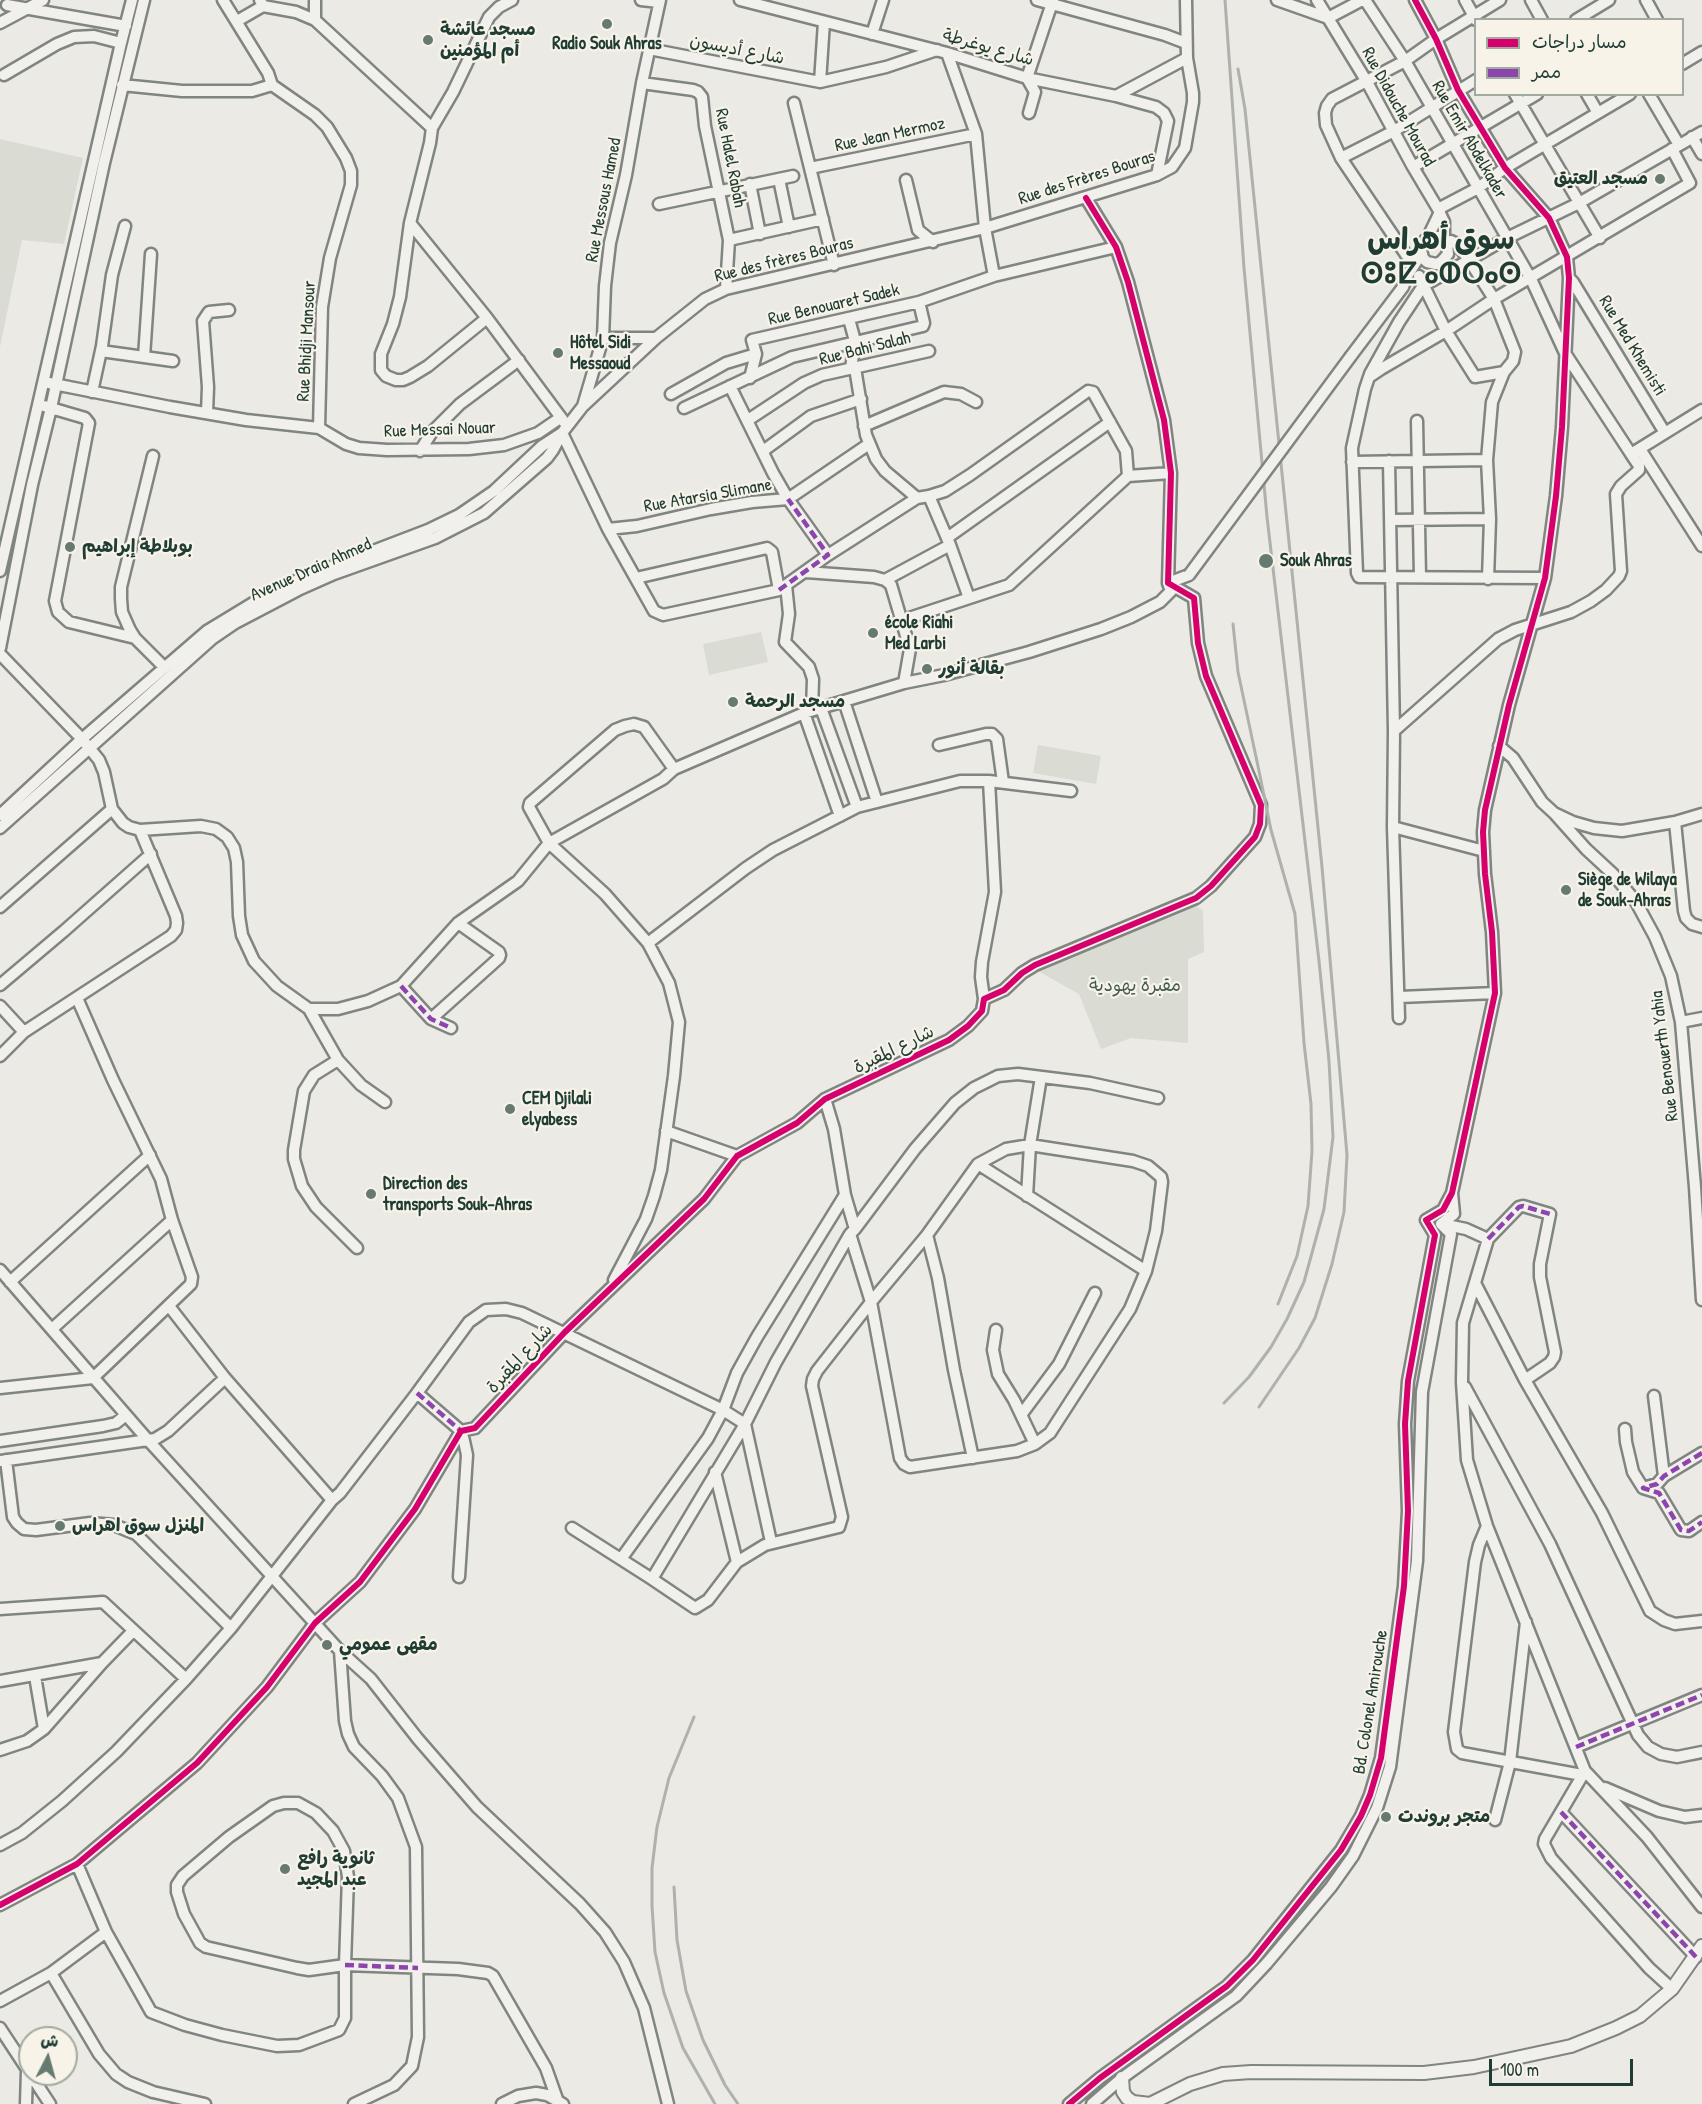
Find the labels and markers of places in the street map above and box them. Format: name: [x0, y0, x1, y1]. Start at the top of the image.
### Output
marker: Radio Souk Ahras: [600, 17, 614, 31]
place label: مسجد عائشة أم المؤمنين: [440, 19, 536, 62]
marker: مسجد عائشة أم المؤمنين: [421, 33, 435, 47]
place label: Radio Souk Ahras: [552, 33, 662, 55]
place label: مسجد العتيق: [1554, 168, 1648, 190]
marker: مسجد العتيق: [1653, 172, 1667, 186]
place label: Hôtel Sidi Messaoud: [570, 332, 631, 374]
marker: Hôtel Sidi Messaoud: [551, 346, 565, 360]
place label: بوبلاطة إبراهيم: [82, 536, 193, 558]
marker: بوبلاطة إبراهيم: [63, 540, 77, 554]
place label: Souk Ahras: [1280, 550, 1352, 572]
marker: Souk Ahras: [1257, 552, 1275, 570]
place label: école Riahi Med Larbi: [885, 612, 953, 654]
marker: école Riahi Med Larbi: [866, 626, 880, 640]
place label: بقالة أنور: [939, 658, 1004, 680]
marker: بقالة أنور: [920, 662, 934, 676]
place label: مسجد الرحمة: [745, 691, 845, 713]
marker: مسجد الرحمة: [726, 695, 740, 709]
place label: Siège de Wilaya de Souk-Ahras: [1578, 869, 1677, 912]
marker: Siège de Wilaya de Souk-Ahras: [1559, 883, 1573, 897]
place label: CEM Djilali elyabess: [522, 1088, 592, 1130]
marker: CEM Djilali elyabess: [503, 1102, 517, 1116]
place label: Direction des transports Souk-Ahras: [383, 1173, 532, 1216]
marker: Direction des transports Souk-Ahras: [364, 1187, 378, 1201]
place label: المنزل سوق اهراس: [72, 1515, 204, 1537]
marker: المنزل سوق اهراس: [53, 1519, 67, 1533]
place label: مقهى عمومي: [339, 1634, 438, 1656]
marker: مقهى عمومي: [320, 1638, 334, 1652]
place label: متجر بروندت: [1398, 1806, 1490, 1828]
marker: متجر بروندت: [1379, 1810, 1393, 1824]
place label: ثانوية رافع عبد المجيد: [297, 1848, 374, 1890]
marker: ثانوية رافع عبد المجيد: [278, 1862, 292, 1876]

